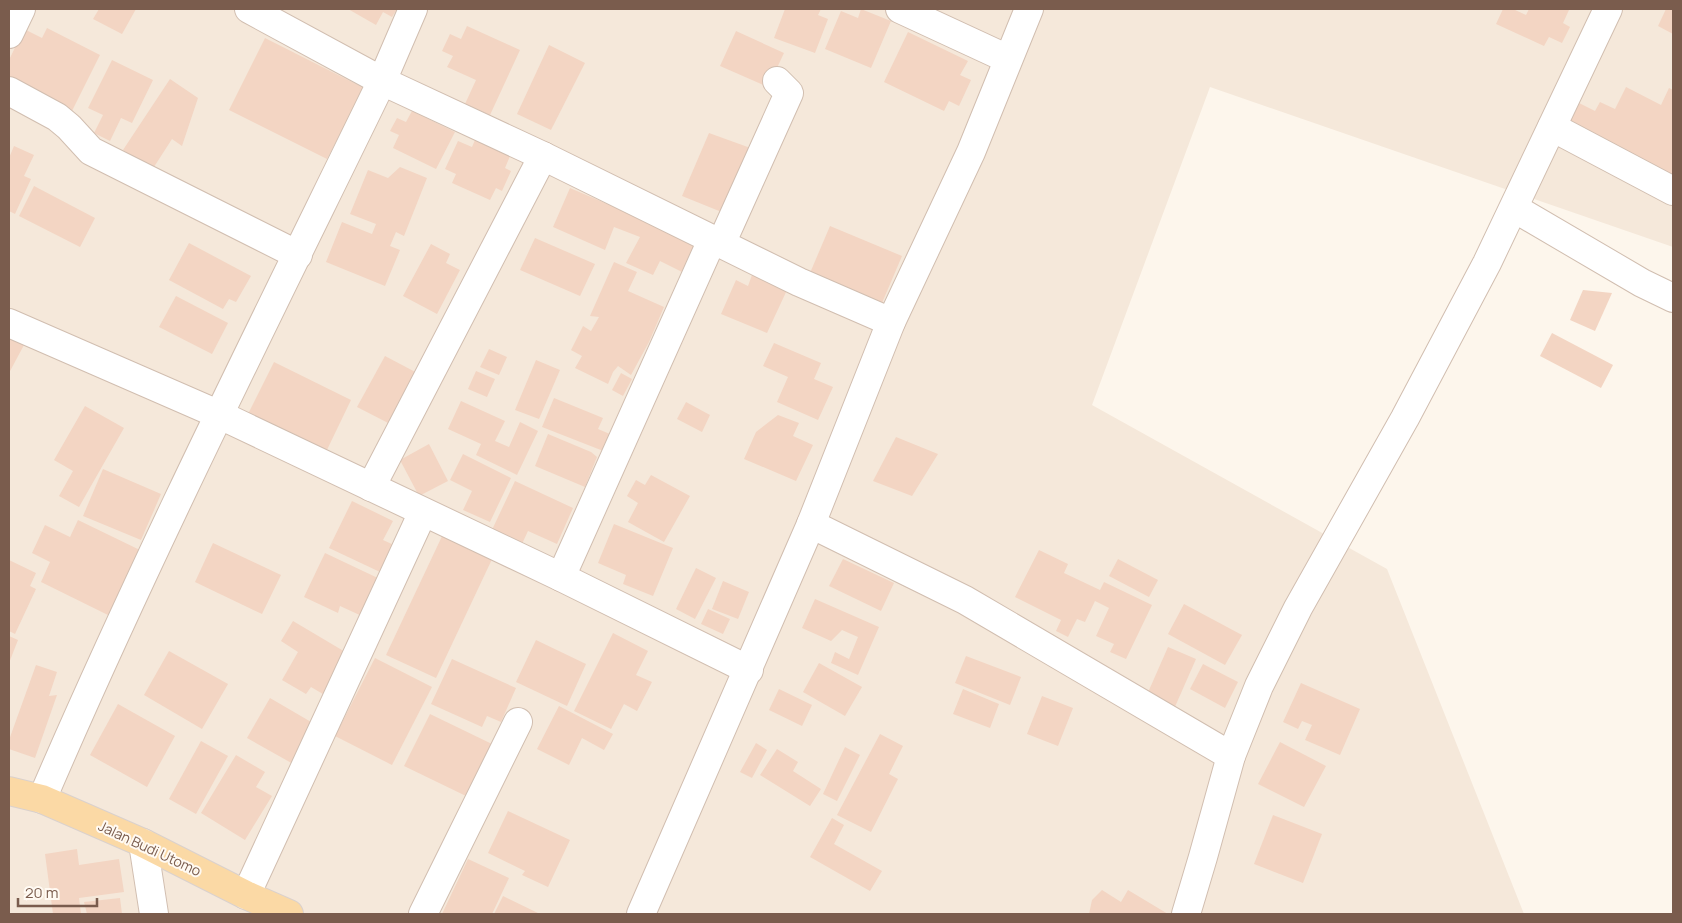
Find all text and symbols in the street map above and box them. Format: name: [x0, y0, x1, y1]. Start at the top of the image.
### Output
street label: Jalan Budi Utomo: [96, 816, 204, 880]
scale bar: [18, 876, 96, 908]
text: 20 m: [25, 882, 58, 903]

